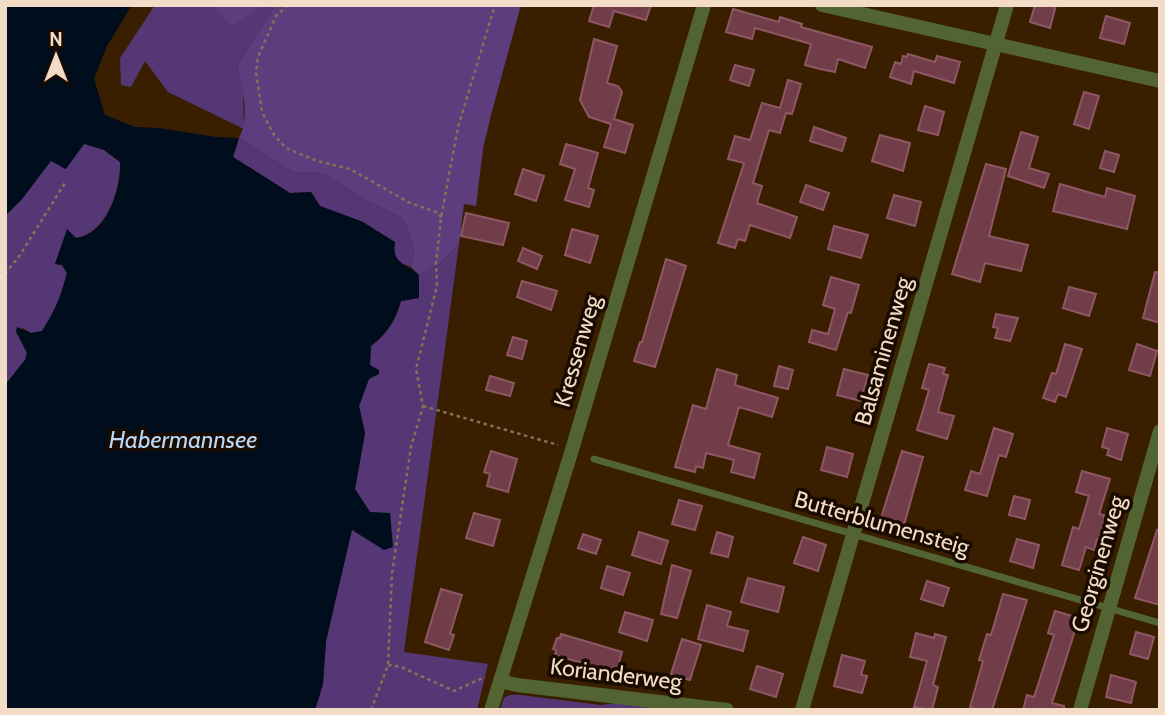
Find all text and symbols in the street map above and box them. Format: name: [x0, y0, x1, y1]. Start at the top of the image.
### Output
north arrow: [21, 21, 91, 91]
text: N: [49, 28, 63, 51]
street label: Balsaminenweg: [848, 273, 918, 428]
street label: Kressenweg: [548, 291, 606, 410]
water label: Habermannsee: [109, 425, 257, 454]
street label: Butterblumensteig: [791, 485, 973, 561]
street label: Georginenweg: [1065, 492, 1131, 636]
street label: Korianderweg: [549, 652, 684, 696]

